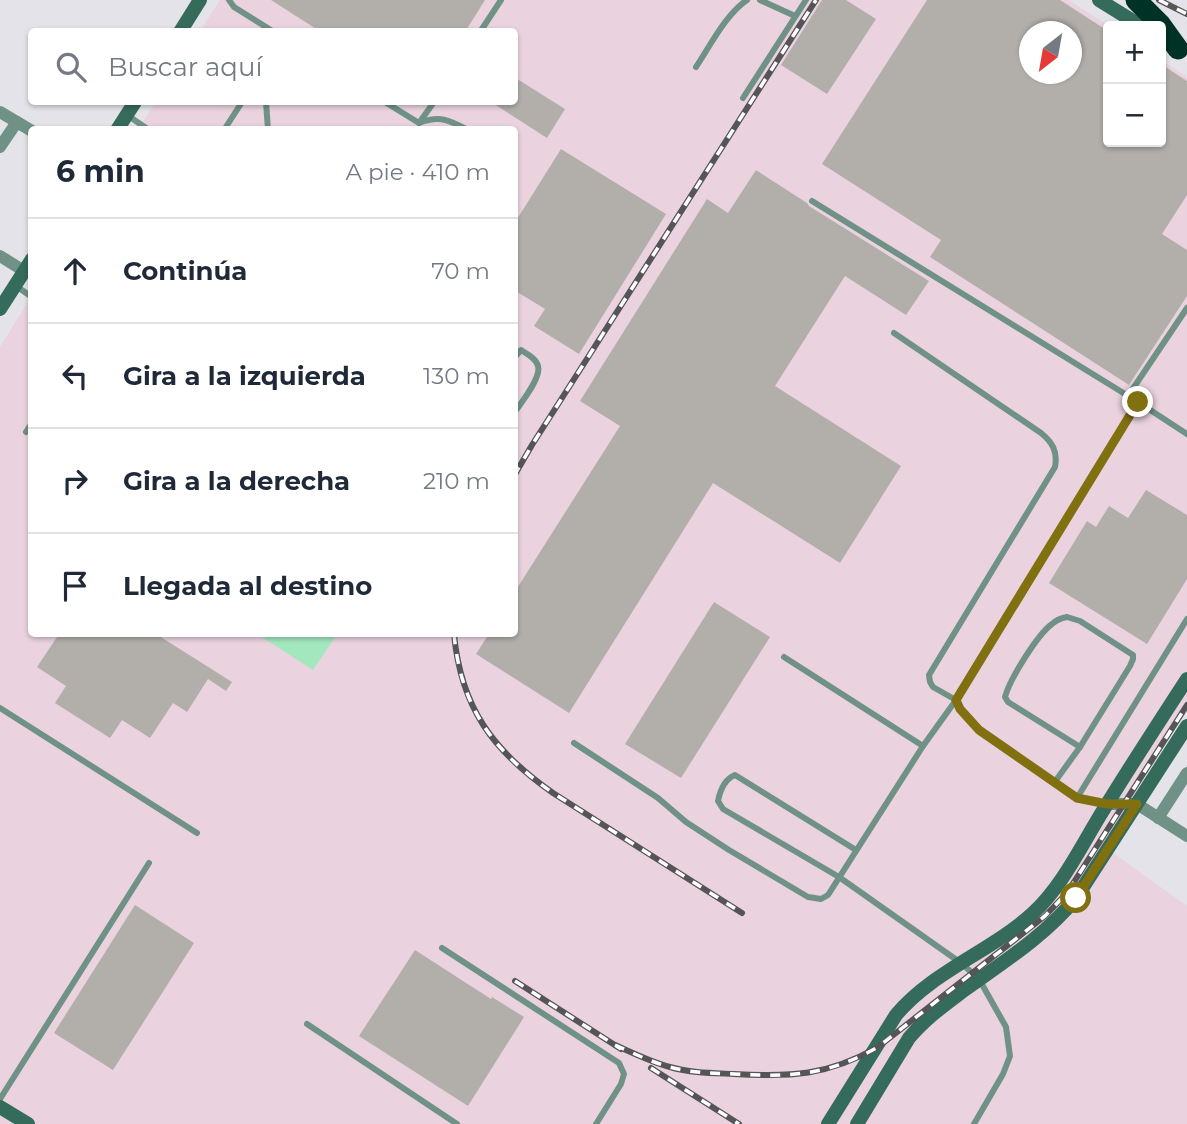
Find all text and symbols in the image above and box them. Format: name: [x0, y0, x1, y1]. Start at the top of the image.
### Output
north arrow: [1019, 21, 1082, 84]
map controls: [1103, 21, 1166, 147]
button: +: [1103, 21, 1166, 84]
search box: [28, 28, 518, 105]
icon: search: [52, 48, 90, 86]
text: Buscar aquí: [108, 51, 262, 83]
button: −: [1103, 84, 1166, 147]
text: 6 min: [56, 153, 145, 190]
text: A pie · 410 m: [345, 158, 490, 186]
icon: ahead: [56, 252, 94, 290]
text: Continúa: [123, 255, 247, 287]
text: 70 m: [431, 257, 490, 285]
icon: left: [56, 357, 94, 395]
text: Gira a la izquierda: [123, 360, 366, 392]
text: 130 m: [423, 362, 490, 390]
route end: [1122, 386, 1153, 417]
icon: right: [56, 462, 94, 500]
text: Gira a la derecha: [123, 465, 350, 497]
text: 210 m: [423, 467, 490, 495]
icon: arrive: [56, 567, 94, 605]
text: Llegada al destino: [123, 570, 372, 602]
route start: [1060, 882, 1091, 913]

